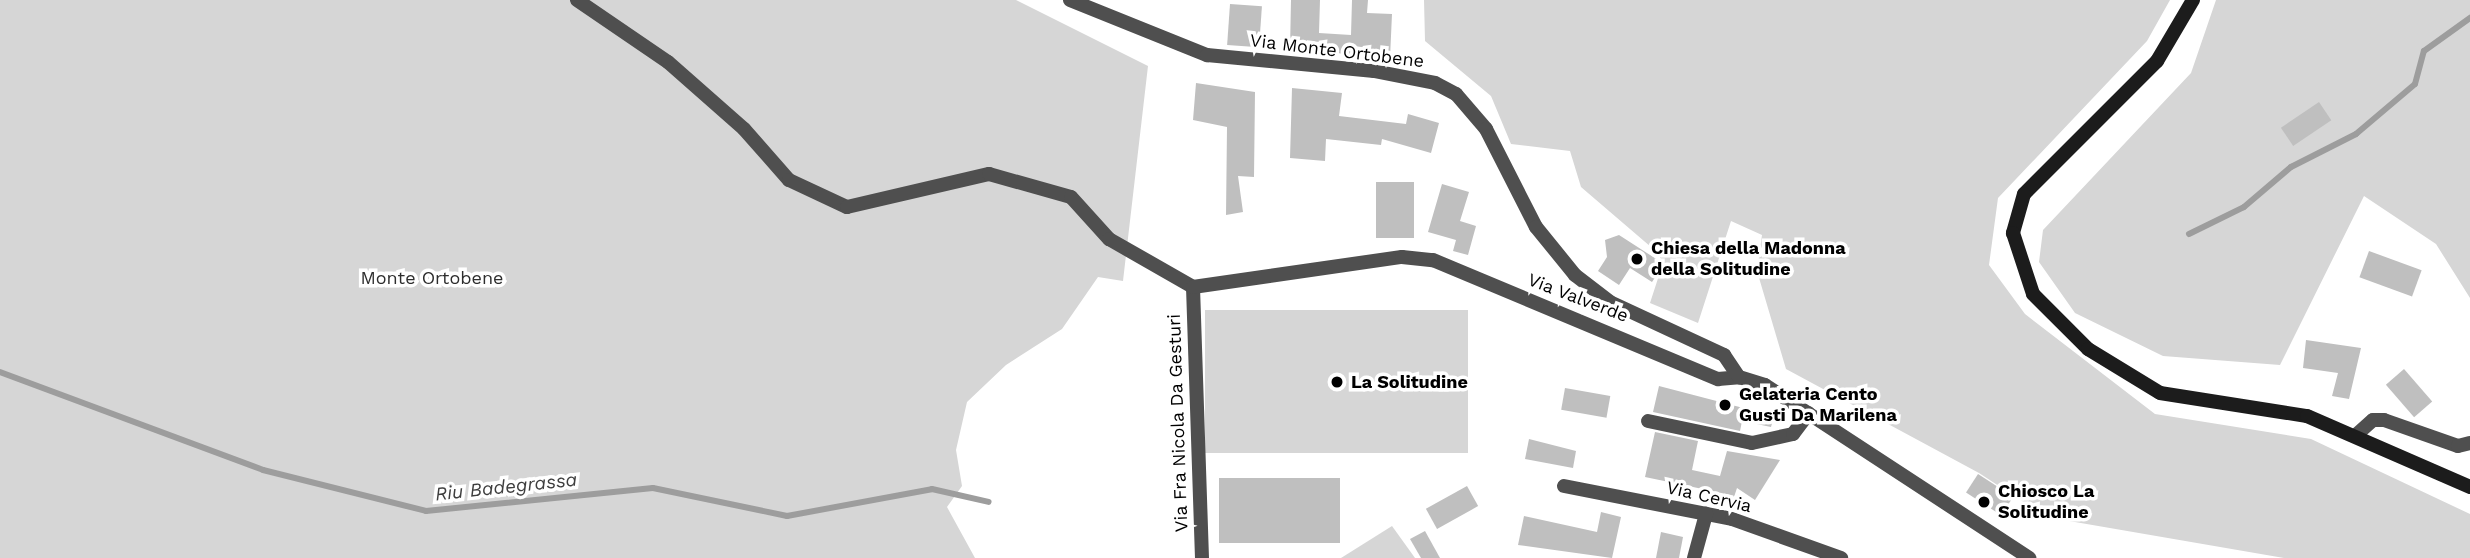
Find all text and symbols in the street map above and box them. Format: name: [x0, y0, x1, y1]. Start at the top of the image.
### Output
street label: Via Monte Ortobene: [1249, 30, 1425, 72]
place label: Chiesa della Madonna della Solitudine: [1651, 238, 1846, 280]
marker: Chiesa della Madonna della Solitudine: [1629, 251, 1645, 267]
park label: Monte Ortobene: [361, 267, 503, 289]
street label: Via Valverde: [1524, 269, 1632, 327]
street label: Via Fra Nicola Da Gesturi: [1163, 313, 1193, 533]
place label: La Solitudine: [1351, 371, 1468, 393]
marker: La Solitudine: [1329, 374, 1345, 390]
place label: Gelateria Cento Gusti Da Marilena: [1739, 384, 1897, 426]
marker: Gelateria Cento Gusti Da Marilena: [1717, 397, 1733, 413]
water label: Riu Badegrassa: [434, 468, 578, 506]
street label: Via Cervia: [1664, 477, 1754, 517]
place label: Chiosco La Solitudine: [1998, 481, 2094, 524]
marker: Chiosco La Solitudine: [1976, 494, 1992, 510]

